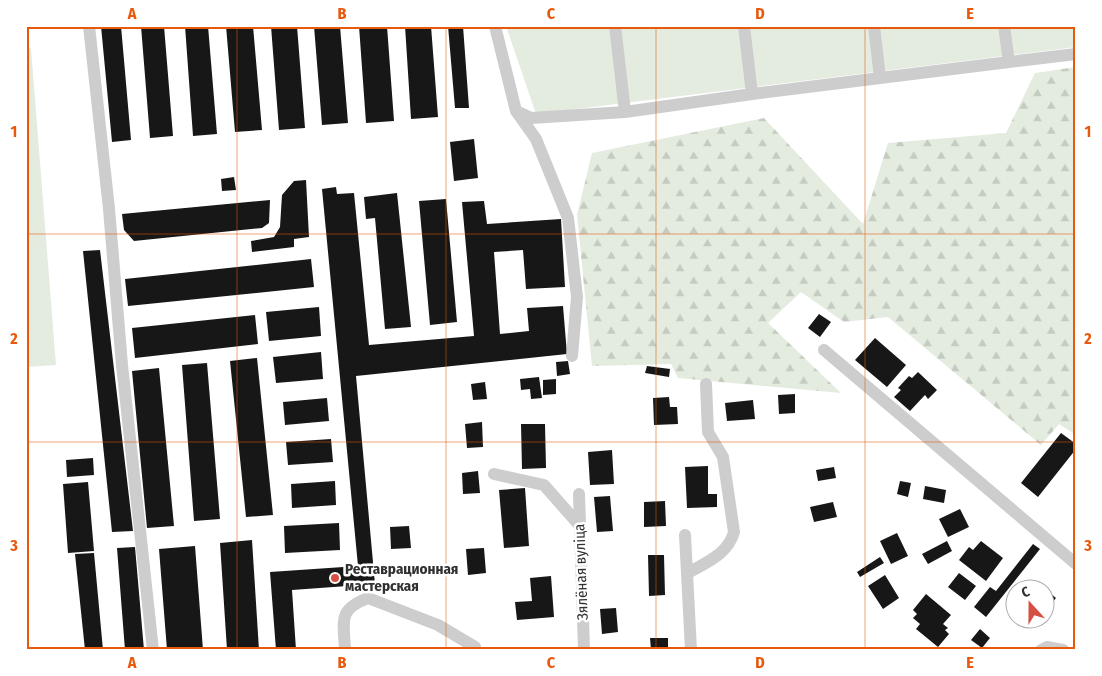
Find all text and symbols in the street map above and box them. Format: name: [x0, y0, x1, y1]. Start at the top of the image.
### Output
text: A: [127, 4, 137, 23]
text: B: [338, 4, 347, 23]
text: C: [547, 4, 556, 23]
text: D: [755, 4, 765, 23]
text: E: [966, 4, 974, 23]
text: 1: [11, 122, 17, 141]
text: 1: [1085, 122, 1091, 141]
text: 2: [9, 329, 18, 348]
text: 2: [1083, 329, 1092, 348]
street label: Зялёная вуліца: [570, 523, 592, 621]
text: 3: [9, 536, 18, 555]
text: 3: [1083, 536, 1092, 555]
place label: Реставрационная мастерская: [345, 560, 458, 595]
marker: Реставрационная мастерская: [329, 572, 341, 584]
north arrow: [1004, 578, 1054, 628]
text: С: [1019, 583, 1033, 602]
text: A: [127, 653, 137, 672]
text: B: [338, 653, 347, 672]
text: C: [547, 653, 556, 672]
text: D: [755, 653, 765, 672]
text: E: [966, 653, 974, 672]

